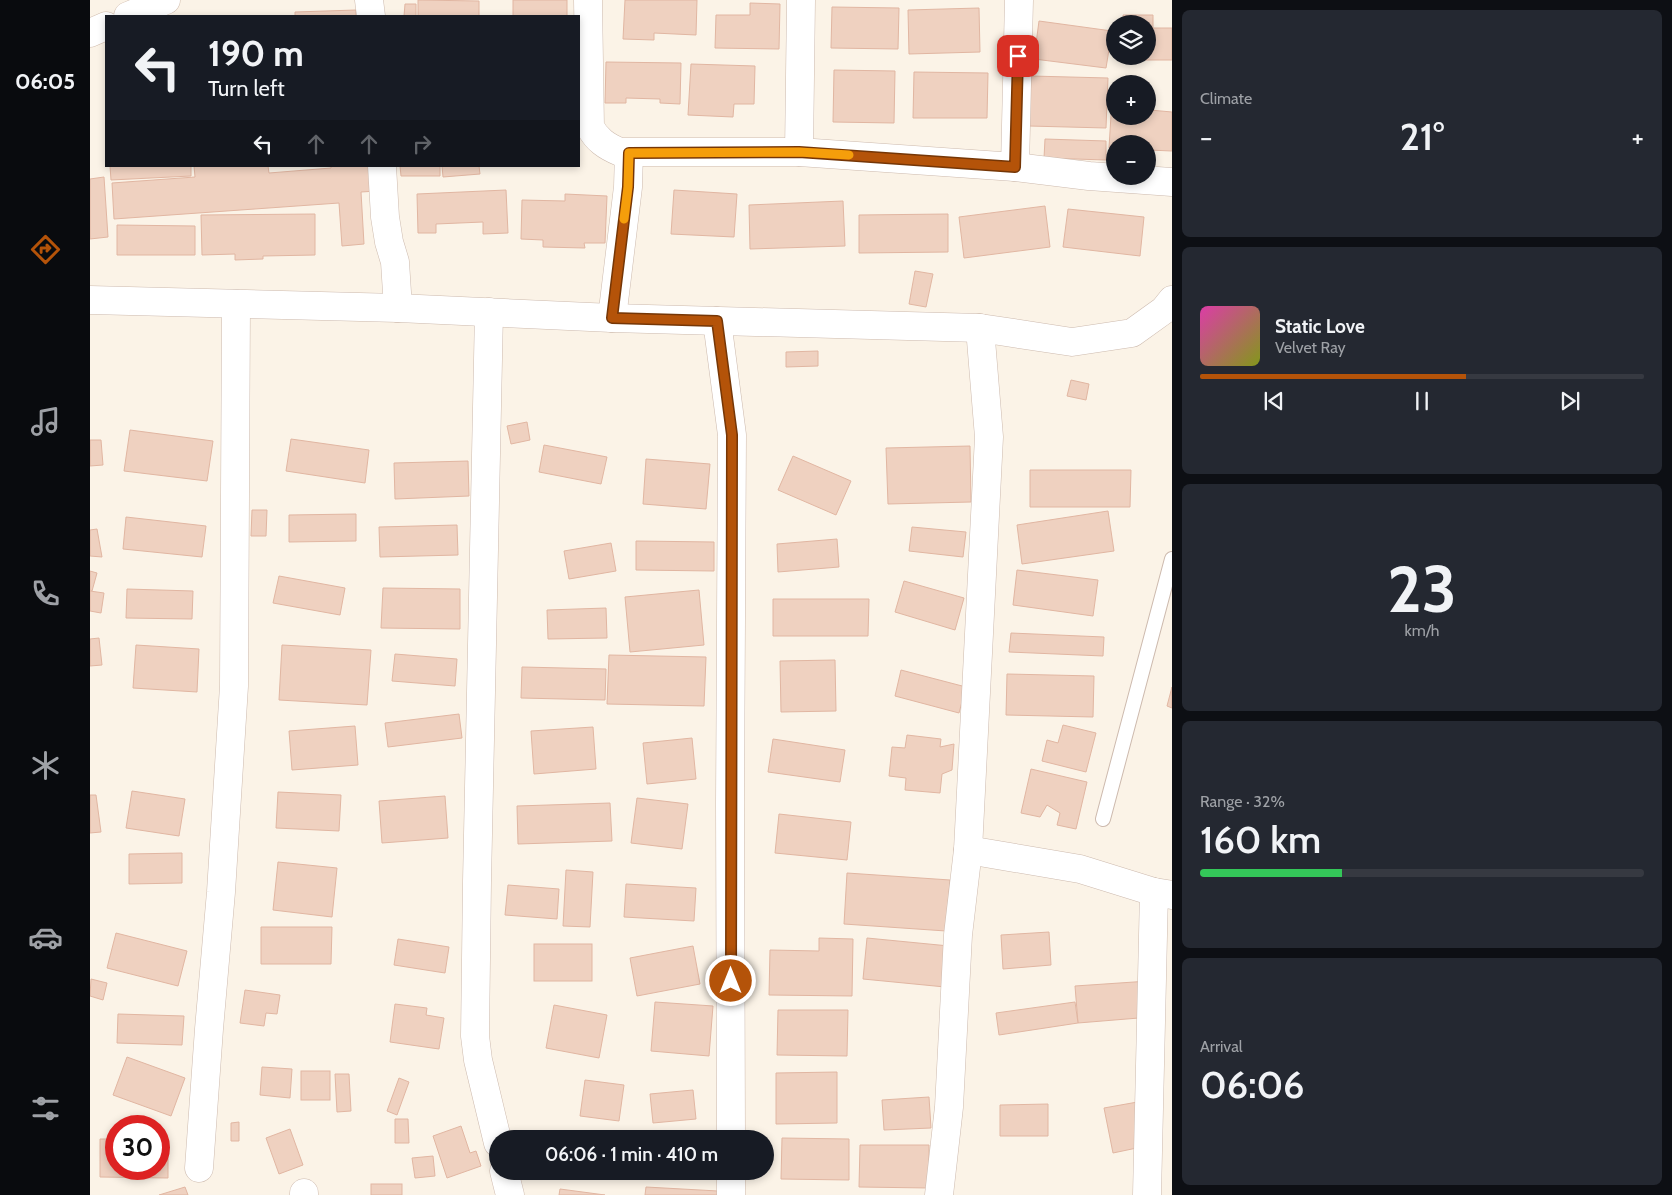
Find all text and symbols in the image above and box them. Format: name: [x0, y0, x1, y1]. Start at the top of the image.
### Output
map controls: [1106, 15, 1156, 185]
button: layers: [1106, 15, 1156, 65]
text: 190 m: [208, 32, 304, 75]
icon: left: [125, 35, 190, 100]
pin: [997, 35, 1039, 77]
icon: arrive: [1004, 42, 1032, 70]
text: 06:05: [15, 68, 75, 95]
text: Turn left: [208, 75, 285, 102]
button: +: [1106, 75, 1156, 125]
text: Climate: [1200, 89, 1252, 108]
text: 21°: [1400, 113, 1444, 160]
text: −: [1200, 120, 1212, 154]
text: +: [1632, 120, 1644, 154]
icon: left: [249, 130, 277, 158]
icon: ahead: [302, 130, 330, 158]
icon: ahead: [355, 130, 383, 158]
icon: right: [408, 130, 436, 158]
button: −: [1106, 135, 1156, 185]
icon: directions: [28, 232, 63, 267]
text: Static Love: [1275, 315, 1365, 338]
text: Velvet Ray: [1275, 338, 1346, 357]
icon: previous: [1260, 387, 1288, 415]
icon: pause: [1408, 387, 1436, 415]
icon: next: [1556, 387, 1584, 415]
icon: music: [28, 404, 63, 439]
text: 23: [1387, 549, 1457, 628]
icon: phone: [28, 576, 63, 611]
text: km/h: [1404, 621, 1440, 640]
icon: climate: [28, 748, 63, 783]
text: Range · 32%: [1200, 792, 1285, 811]
text: 160 km: [1200, 816, 1321, 863]
icon: car: [28, 920, 63, 955]
position arrow: [704, 954, 756, 1006]
text: Arrival: [1200, 1037, 1243, 1056]
text: 06:06: [1200, 1061, 1305, 1108]
icon: filters: [28, 1091, 63, 1126]
speed limit sign: 30: [105, 1115, 170, 1180]
text: 06:06 · 1 min · 410 m: [545, 1143, 718, 1166]

